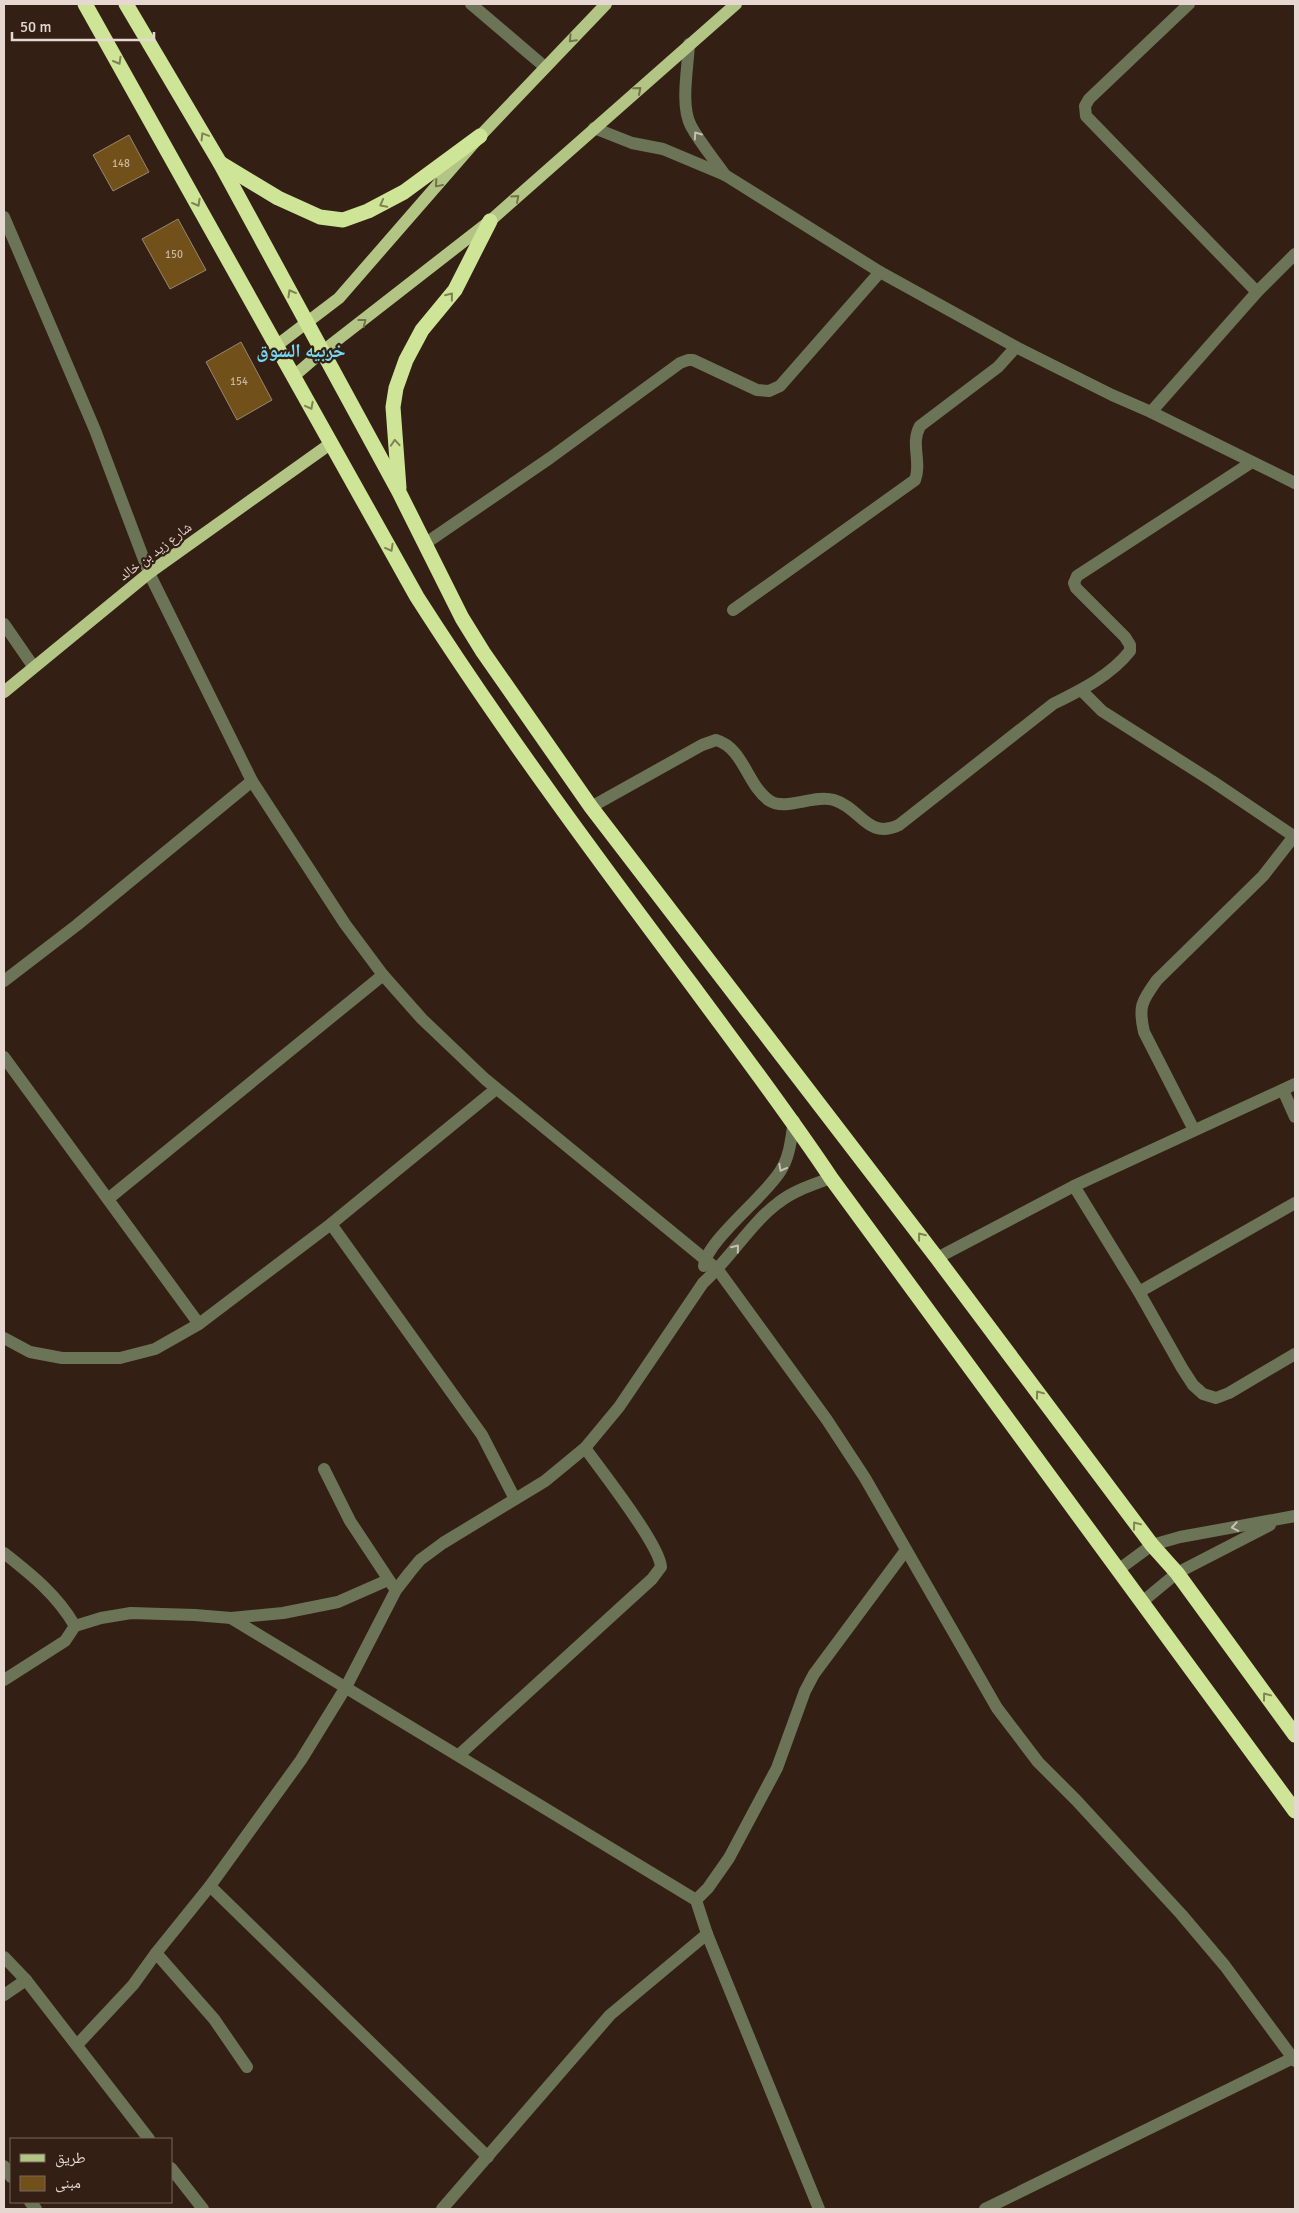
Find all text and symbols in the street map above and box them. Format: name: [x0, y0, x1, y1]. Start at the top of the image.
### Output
scale bar: [12, 10, 155, 42]
text: 50 m: [20, 18, 51, 36]
one-way arrow: [569, 33, 578, 42]
one-way arrow: [112, 56, 122, 65]
one-way arrow: [632, 87, 641, 96]
one-way arrow: [694, 131, 703, 141]
one-way arrow: [200, 132, 210, 141]
house number: 148: [112, 157, 130, 170]
one-way arrow: [435, 178, 444, 187]
one-way arrow: [511, 195, 520, 204]
one-way arrow: [191, 198, 201, 207]
one-way arrow: [379, 198, 388, 208]
house number: 150: [165, 248, 183, 261]
one-way arrow: [287, 289, 297, 298]
one-way arrow: [444, 293, 453, 302]
one-way arrow: [357, 320, 366, 328]
district label: خربیه السوق: [256, 339, 346, 363]
house number: 154: [230, 375, 248, 388]
one-way arrow: [304, 401, 314, 410]
one-way arrow: [390, 439, 401, 447]
street label: شارع زيد بن خالد: [116, 518, 196, 585]
one-way arrow: [383, 543, 393, 552]
one-way arrow: [778, 1163, 788, 1172]
one-way arrow: [918, 1233, 926, 1242]
one-way arrow: [731, 1244, 740, 1253]
one-way arrow: [1036, 1390, 1045, 1400]
one-way arrow: [1231, 1521, 1240, 1532]
one-way arrow: [1134, 1522, 1142, 1531]
one-way arrow: [1263, 1692, 1272, 1702]
legend: [10, 2138, 172, 2203]
text: طريق: [55, 2149, 86, 2168]
text: مبنى: [55, 2174, 81, 2193]

